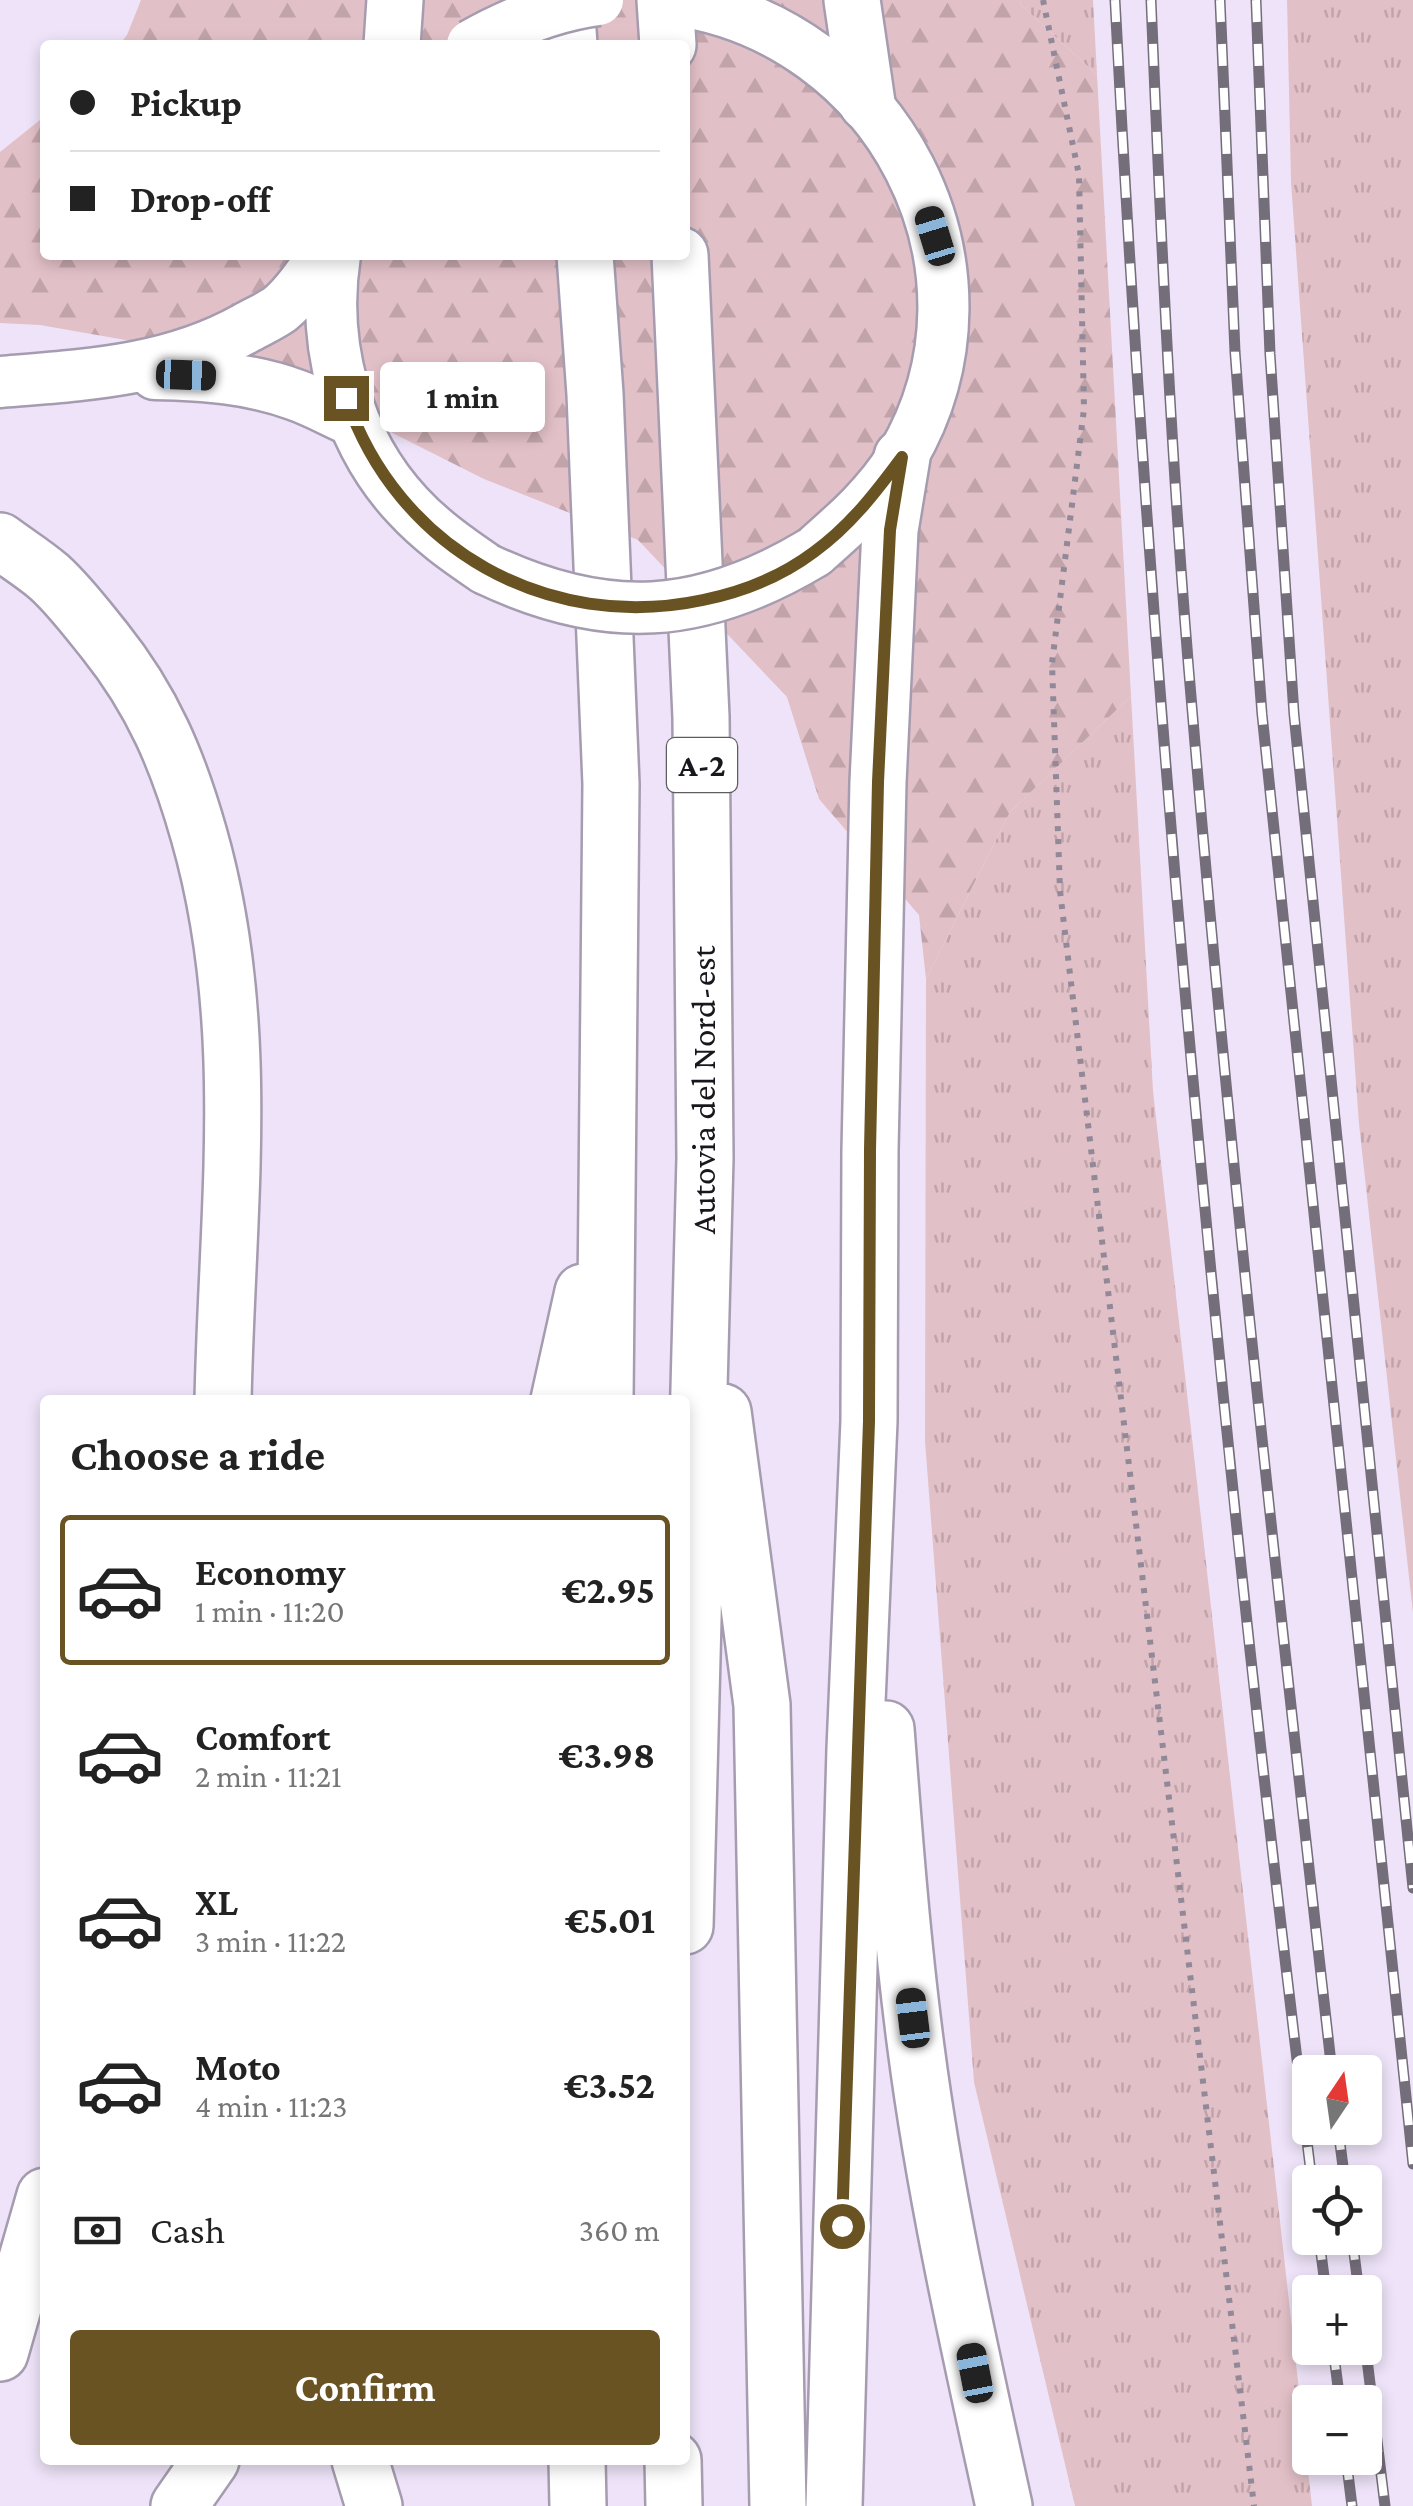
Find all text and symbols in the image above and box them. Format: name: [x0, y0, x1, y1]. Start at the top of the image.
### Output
text: Pickup: [130, 82, 242, 124]
text: Drop-off: [130, 178, 271, 220]
car: [912, 203, 958, 269]
car: [155, 359, 217, 391]
callout: 1 min: [381, 363, 546, 433]
route end: [324, 376, 369, 421]
text: 1 min: [426, 379, 499, 415]
road number: A-2: [667, 738, 737, 792]
street label: Autovia del Nord-est: [684, 945, 723, 1234]
text: Choose a ride: [70, 1430, 325, 1480]
icon: car: [75, 1545, 165, 1635]
text: Economy: [195, 1551, 345, 1593]
text: €2.95: [562, 1569, 655, 1611]
text: 1 min · 11:20: [195, 1593, 345, 1629]
icon: car: [75, 1710, 165, 1800]
text: Comfort: [195, 1716, 331, 1758]
text: €3.98: [559, 1734, 655, 1776]
text: 2 min · 11:21: [195, 1758, 342, 1794]
icon: car: [75, 1875, 165, 1965]
text: XL: [195, 1881, 238, 1923]
text: €5.01: [565, 1899, 655, 1941]
text: 3 min · 11:22: [195, 1923, 346, 1959]
car: [894, 1986, 932, 2050]
icon: car: [75, 2040, 165, 2130]
text: Moto: [195, 2046, 281, 2088]
north arrow: [1292, 2055, 1382, 2145]
map controls: [1292, 2055, 1382, 2475]
text: €3.52: [564, 2064, 655, 2106]
text: 4 min · 11:23: [195, 2088, 347, 2124]
button: locate: [1292, 2165, 1382, 2255]
icon: cash: [70, 2203, 125, 2258]
route start: [820, 2204, 865, 2249]
text: Cash: [150, 2209, 225, 2251]
text: 360 m: [579, 2212, 660, 2248]
button: +: [1292, 2275, 1382, 2365]
button: Confirm: [70, 2330, 660, 2445]
car: [955, 2341, 995, 2405]
button: −: [1292, 2385, 1382, 2475]

